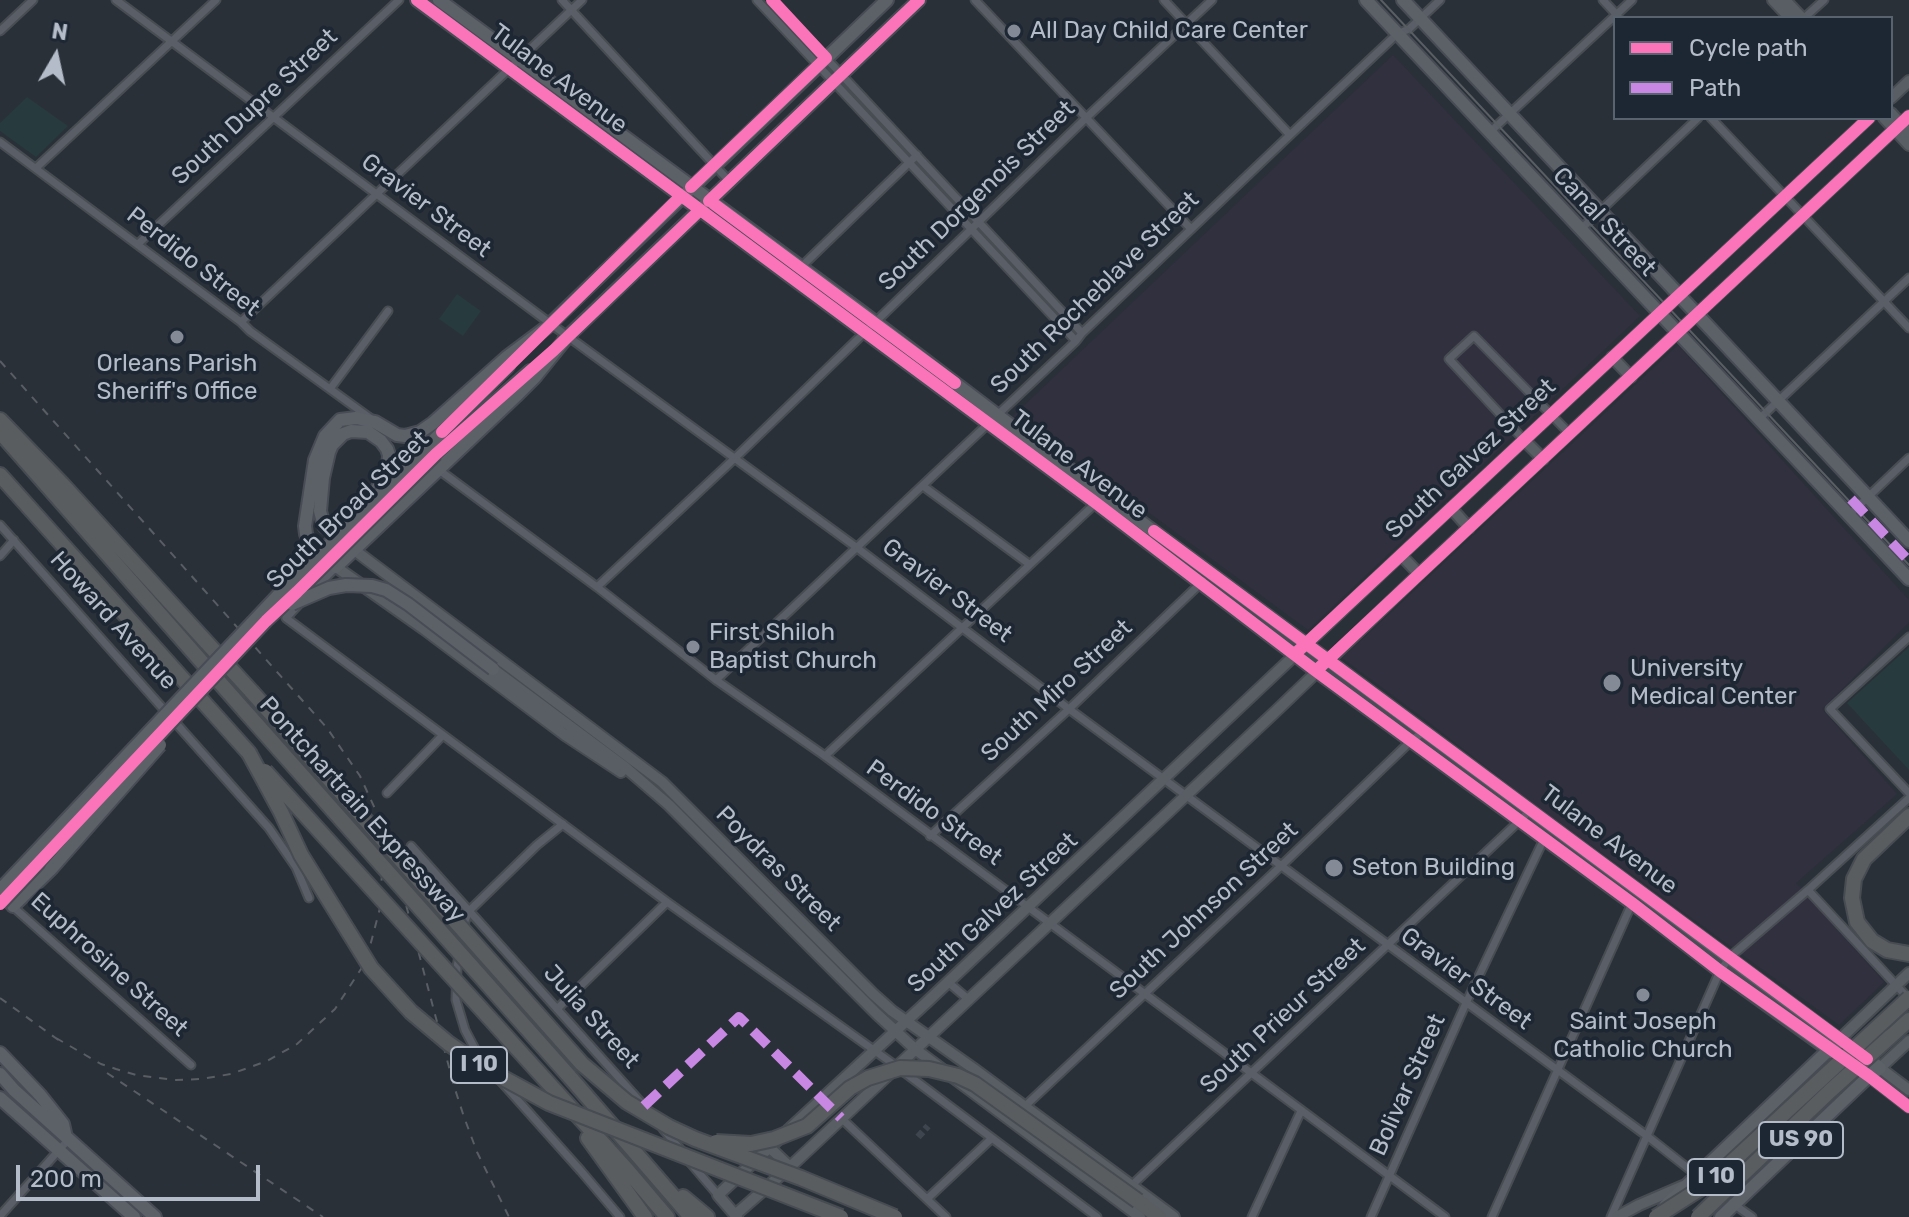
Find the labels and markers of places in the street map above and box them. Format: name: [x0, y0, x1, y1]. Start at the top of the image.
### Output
place label: All Day Child Care Center: [1030, 17, 1308, 45]
marker: All Day Child Care Center: [1005, 22, 1023, 40]
marker: Orleans Parish Sheriff's Office: [168, 328, 186, 346]
place label: Orleans Parish Sheriff's Office: [97, 350, 257, 406]
place label: First Shiloh Baptist Church: [709, 619, 877, 675]
marker: First Shiloh Baptist Church: [684, 638, 702, 656]
place label: University Medical Center: [1630, 655, 1797, 711]
marker: University Medical Center: [1601, 672, 1623, 694]
place label: Seton Building: [1352, 854, 1515, 882]
marker: Seton Building: [1323, 857, 1345, 879]
marker: Saint Joseph Catholic Church: [1634, 986, 1652, 1004]
place label: Saint Joseph Catholic Church: [1553, 1008, 1733, 1064]

